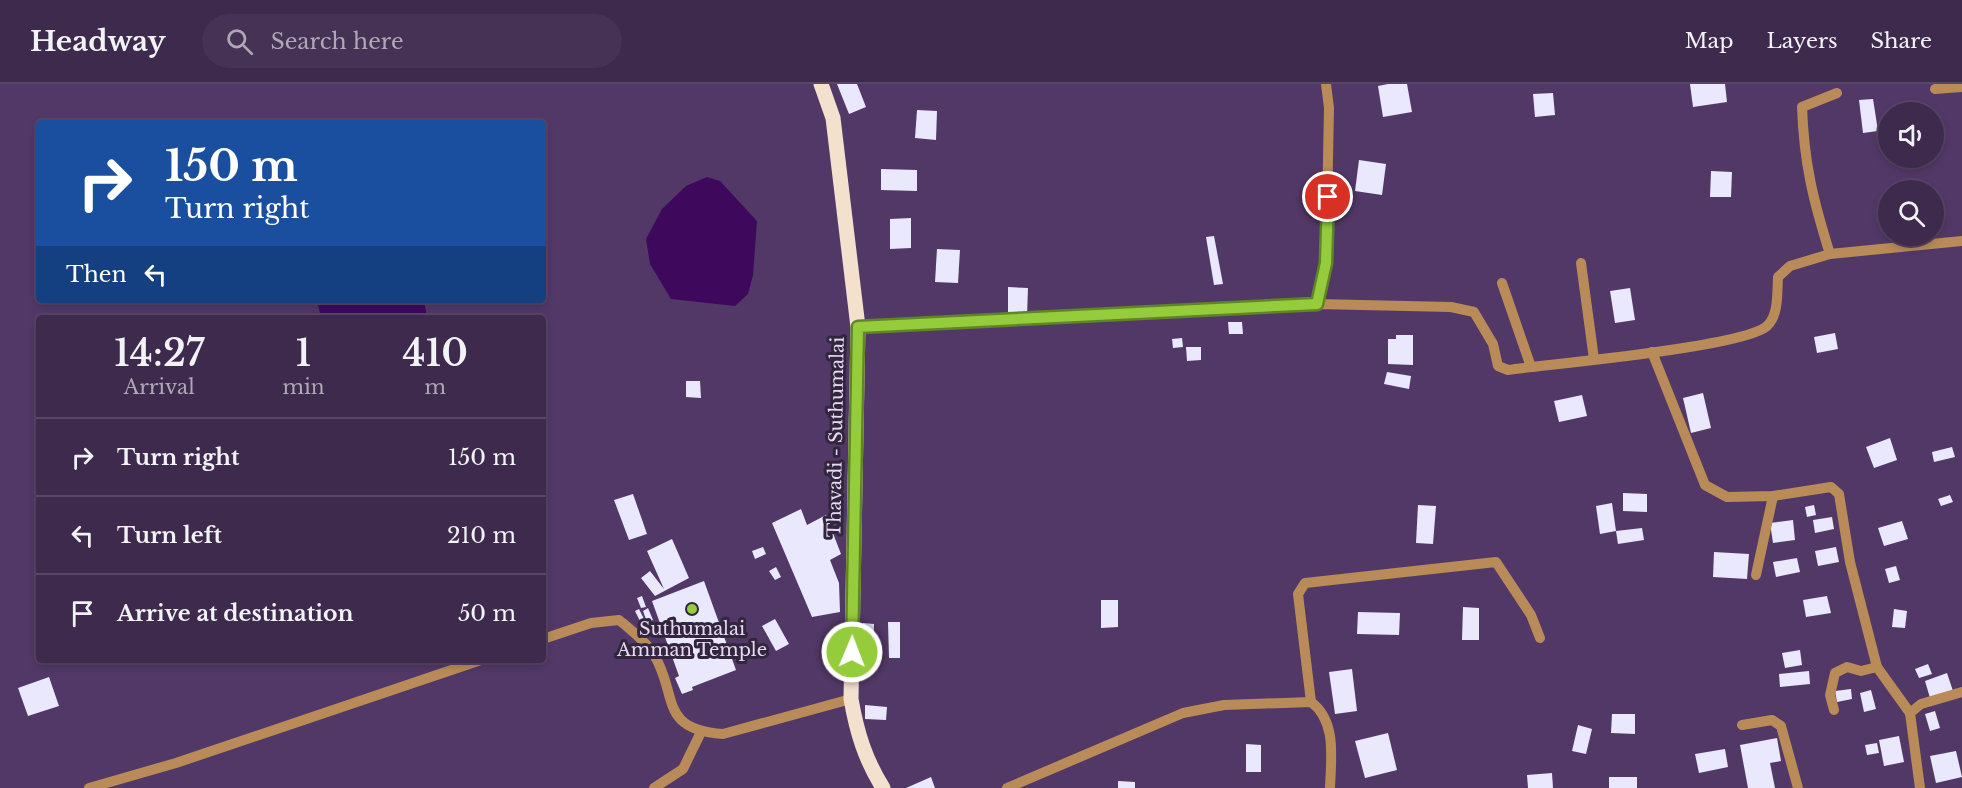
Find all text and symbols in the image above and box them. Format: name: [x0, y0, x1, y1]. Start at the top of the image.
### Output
search box: [202, 14, 622, 68]
text: Headway: [30, 24, 166, 59]
icon: search: [223, 25, 256, 58]
text: Search here: [271, 28, 404, 55]
text: Map: [1685, 28, 1734, 54]
text: Layers: [1767, 28, 1838, 54]
text: Share: [1871, 28, 1932, 54]
map controls: [1878, 102, 1944, 246]
button: sound: [1878, 102, 1944, 168]
text: 150 m: [165, 140, 298, 192]
icon: right: [66, 144, 144, 222]
pin: [1302, 171, 1353, 222]
icon: arrive: [1311, 180, 1344, 213]
button: search: [1878, 180, 1944, 246]
text: Turn right: [165, 192, 309, 225]
icon: left: [139, 258, 172, 291]
text: Then: [66, 261, 127, 288]
text: 14:27: [114, 331, 204, 376]
text: 1: [296, 331, 311, 376]
text: 410: [402, 331, 468, 376]
street label: Thavadi - Suthumalai: [823, 337, 849, 537]
text: Arrival: [124, 375, 195, 399]
text: min: [282, 375, 325, 399]
text: m: [425, 375, 446, 399]
icon: right: [66, 441, 99, 474]
text: Turn right: [117, 444, 239, 471]
text: 150 m: [448, 444, 516, 471]
icon: left: [66, 519, 99, 552]
text: Turn left: [117, 522, 222, 549]
text: 210 m: [447, 522, 516, 549]
icon: arrive: [66, 597, 99, 630]
text: Arrive at destination: [117, 600, 354, 627]
text: 50 m: [458, 600, 516, 627]
marker: Suthumalai Amman Temple: [685, 602, 699, 616]
place label: Suthumalai Amman Temple: [616, 618, 767, 661]
position arrow: [820, 620, 884, 684]

